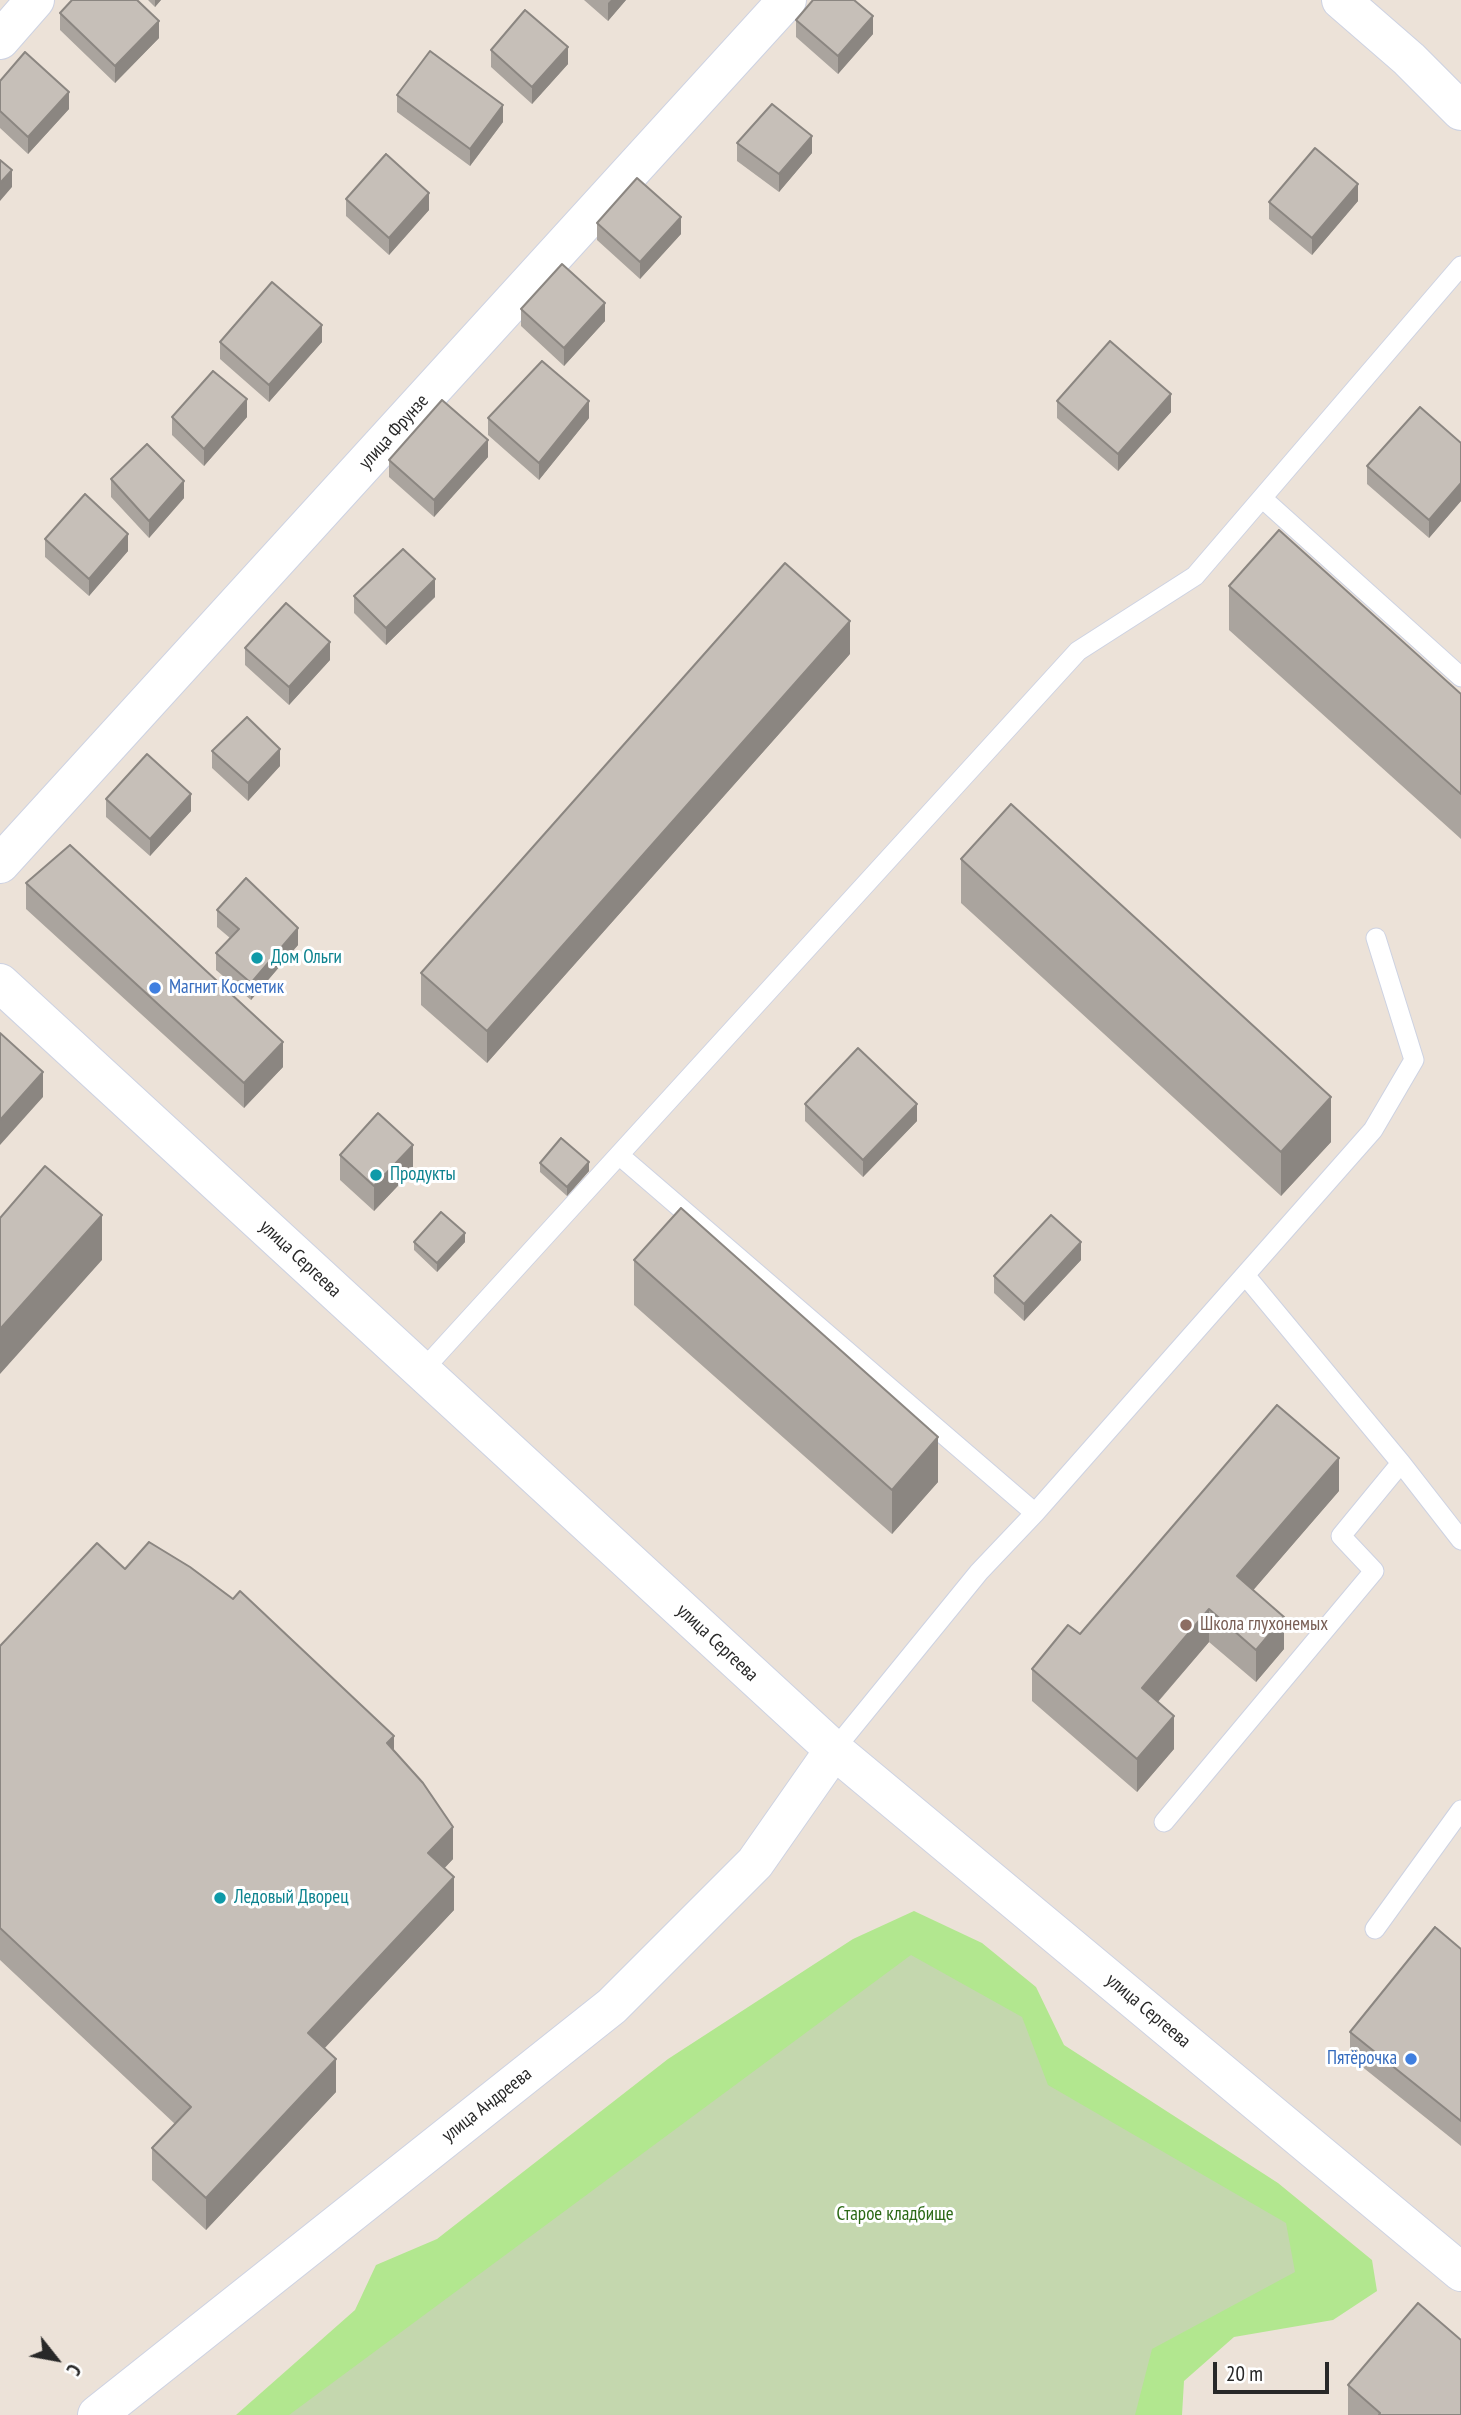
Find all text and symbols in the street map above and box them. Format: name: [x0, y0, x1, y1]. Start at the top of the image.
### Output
street label: улица Фрунзе: [354, 390, 434, 474]
place label: Дом Ольги: [271, 947, 342, 969]
marker: Дом Ольги: [249, 950, 265, 966]
place label: Магнит Косметик: [169, 977, 284, 999]
marker: Магнит Косметик: [147, 980, 163, 996]
place label: Продукты: [390, 1164, 456, 1186]
marker: Продукты: [368, 1167, 384, 1183]
street label: улица Сергеева: [254, 1215, 346, 1303]
street label: улица Сергеева: [671, 1599, 763, 1687]
place label: Школа глухонемых: [1200, 1614, 1328, 1636]
marker: Школа глухонемых: [1178, 1617, 1194, 1633]
place label: Ледовый Дворец: [234, 1887, 349, 1909]
marker: Ледовый Дворец: [212, 1890, 228, 1906]
street label: улица Сергеева: [1101, 1969, 1195, 2053]
place label: Пятёрочка: [1327, 2048, 1397, 2070]
marker: Пятёрочка: [1403, 2051, 1419, 2067]
street label: улица Андреева: [438, 2063, 536, 2147]
park label: Старое кладбище: [836, 2204, 954, 2226]
north arrow: [21, 2324, 91, 2394]
scale bar: [1216, 2348, 1332, 2392]
text: С: [61, 2360, 87, 2380]
text: 20 m: [1226, 2360, 1263, 2387]

